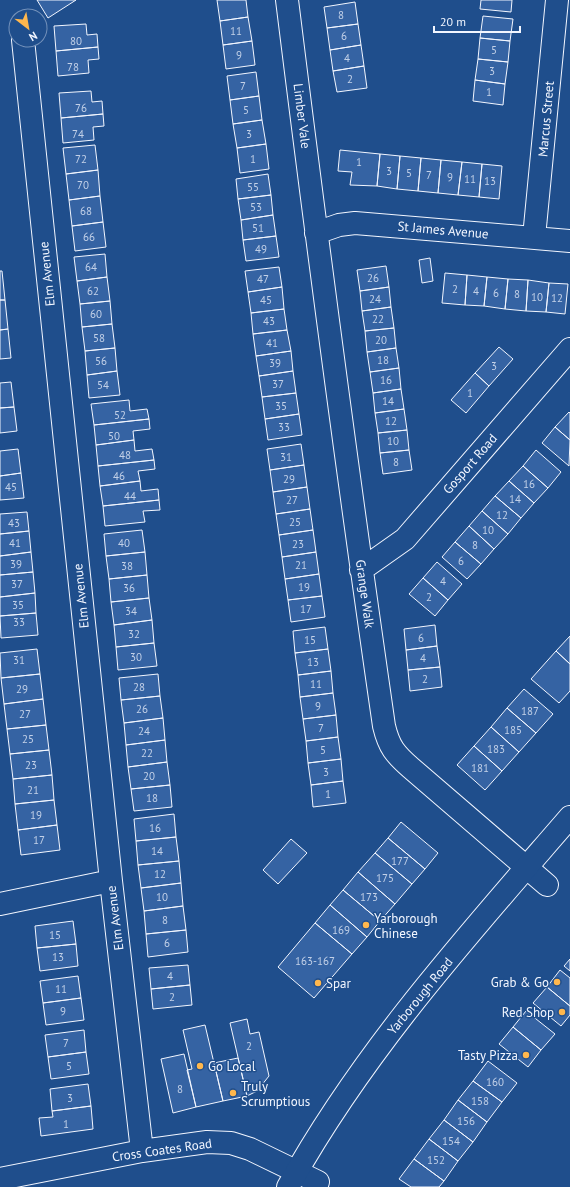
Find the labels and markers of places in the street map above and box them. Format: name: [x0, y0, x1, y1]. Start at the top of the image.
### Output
place label: Yarborough Chinese: [374, 910, 438, 942]
marker: Yarborough Chinese: [361, 920, 371, 930]
place label: Grab & Go: [491, 974, 549, 991]
place label: Spar: [326, 975, 351, 992]
marker: Grab & Go: [552, 977, 562, 987]
marker: Spar: [313, 978, 323, 988]
place label: Red Shop: [502, 1004, 554, 1021]
marker: Red Shop: [557, 1007, 567, 1017]
place label: Tasty Pizza: [458, 1047, 518, 1064]
marker: Tasty Pizza: [521, 1050, 531, 1060]
place label: Go Local: [208, 1058, 256, 1075]
marker: Go Local: [195, 1061, 205, 1071]
place label: Truly Scrumptious: [241, 1078, 310, 1110]
marker: Truly Scrumptious: [228, 1088, 238, 1098]

